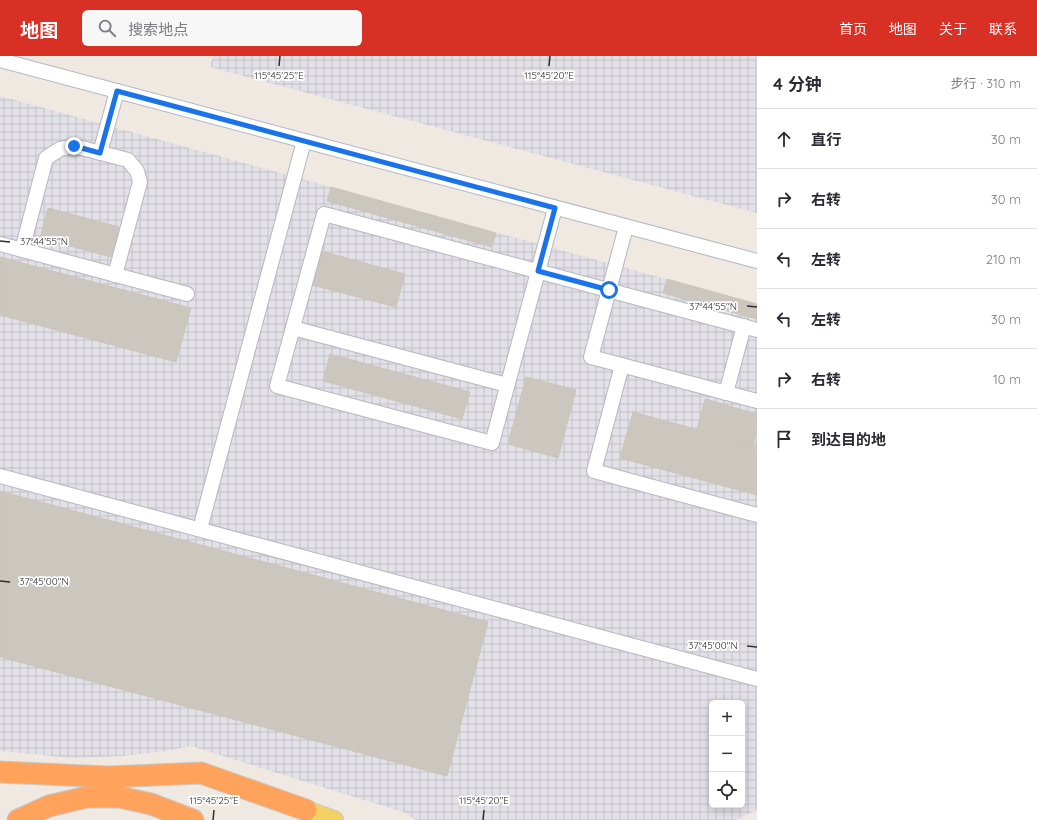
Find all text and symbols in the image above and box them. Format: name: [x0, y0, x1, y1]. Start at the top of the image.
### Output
search box: [82, 10, 362, 46]
icon: search: [96, 17, 118, 39]
text: 地图: [20, 18, 58, 42]
text: 搜索地点: [128, 20, 188, 39]
text: 首页: [839, 20, 867, 38]
text: 地图: [889, 20, 917, 38]
text: 关于: [939, 20, 967, 38]
text: 联系: [989, 20, 1017, 38]
text: 115°45'25"E: [254, 69, 304, 82]
text: 115°45'20"E: [524, 69, 574, 82]
text: 4 分钟: [773, 73, 822, 94]
text: 步行 · 310 m: [951, 75, 1021, 91]
icon: ahead: [773, 128, 795, 150]
text: 直行: [811, 130, 841, 149]
text: 30 m: [991, 131, 1021, 147]
route end: [65, 137, 83, 155]
icon: right: [773, 188, 795, 210]
text: 右转: [811, 190, 841, 209]
text: 30 m: [991, 191, 1021, 207]
text: 37°44'55"N: [20, 235, 68, 248]
icon: left: [773, 248, 795, 270]
text: 左转: [811, 250, 841, 269]
text: 210 m: [986, 251, 1021, 267]
route start: [600, 281, 618, 299]
text: 37°44'55"N: [689, 300, 737, 313]
icon: left: [773, 308, 795, 330]
text: 左转: [811, 310, 841, 329]
text: 30 m: [991, 311, 1021, 327]
icon: right: [773, 368, 795, 390]
text: 右转: [811, 370, 841, 389]
text: 10 m: [993, 371, 1021, 387]
icon: arrive: [773, 428, 795, 450]
text: 到达目的地: [811, 430, 886, 449]
text: 37°45'00"N: [19, 575, 69, 588]
text: 37°45'00"N: [688, 639, 738, 652]
map controls: [709, 700, 745, 808]
button: +: [709, 700, 745, 736]
button: −: [709, 736, 745, 772]
button: locate: [709, 772, 745, 808]
text: 115°45'25"E: [189, 794, 239, 807]
text: 115°45'20"E: [459, 794, 509, 807]

